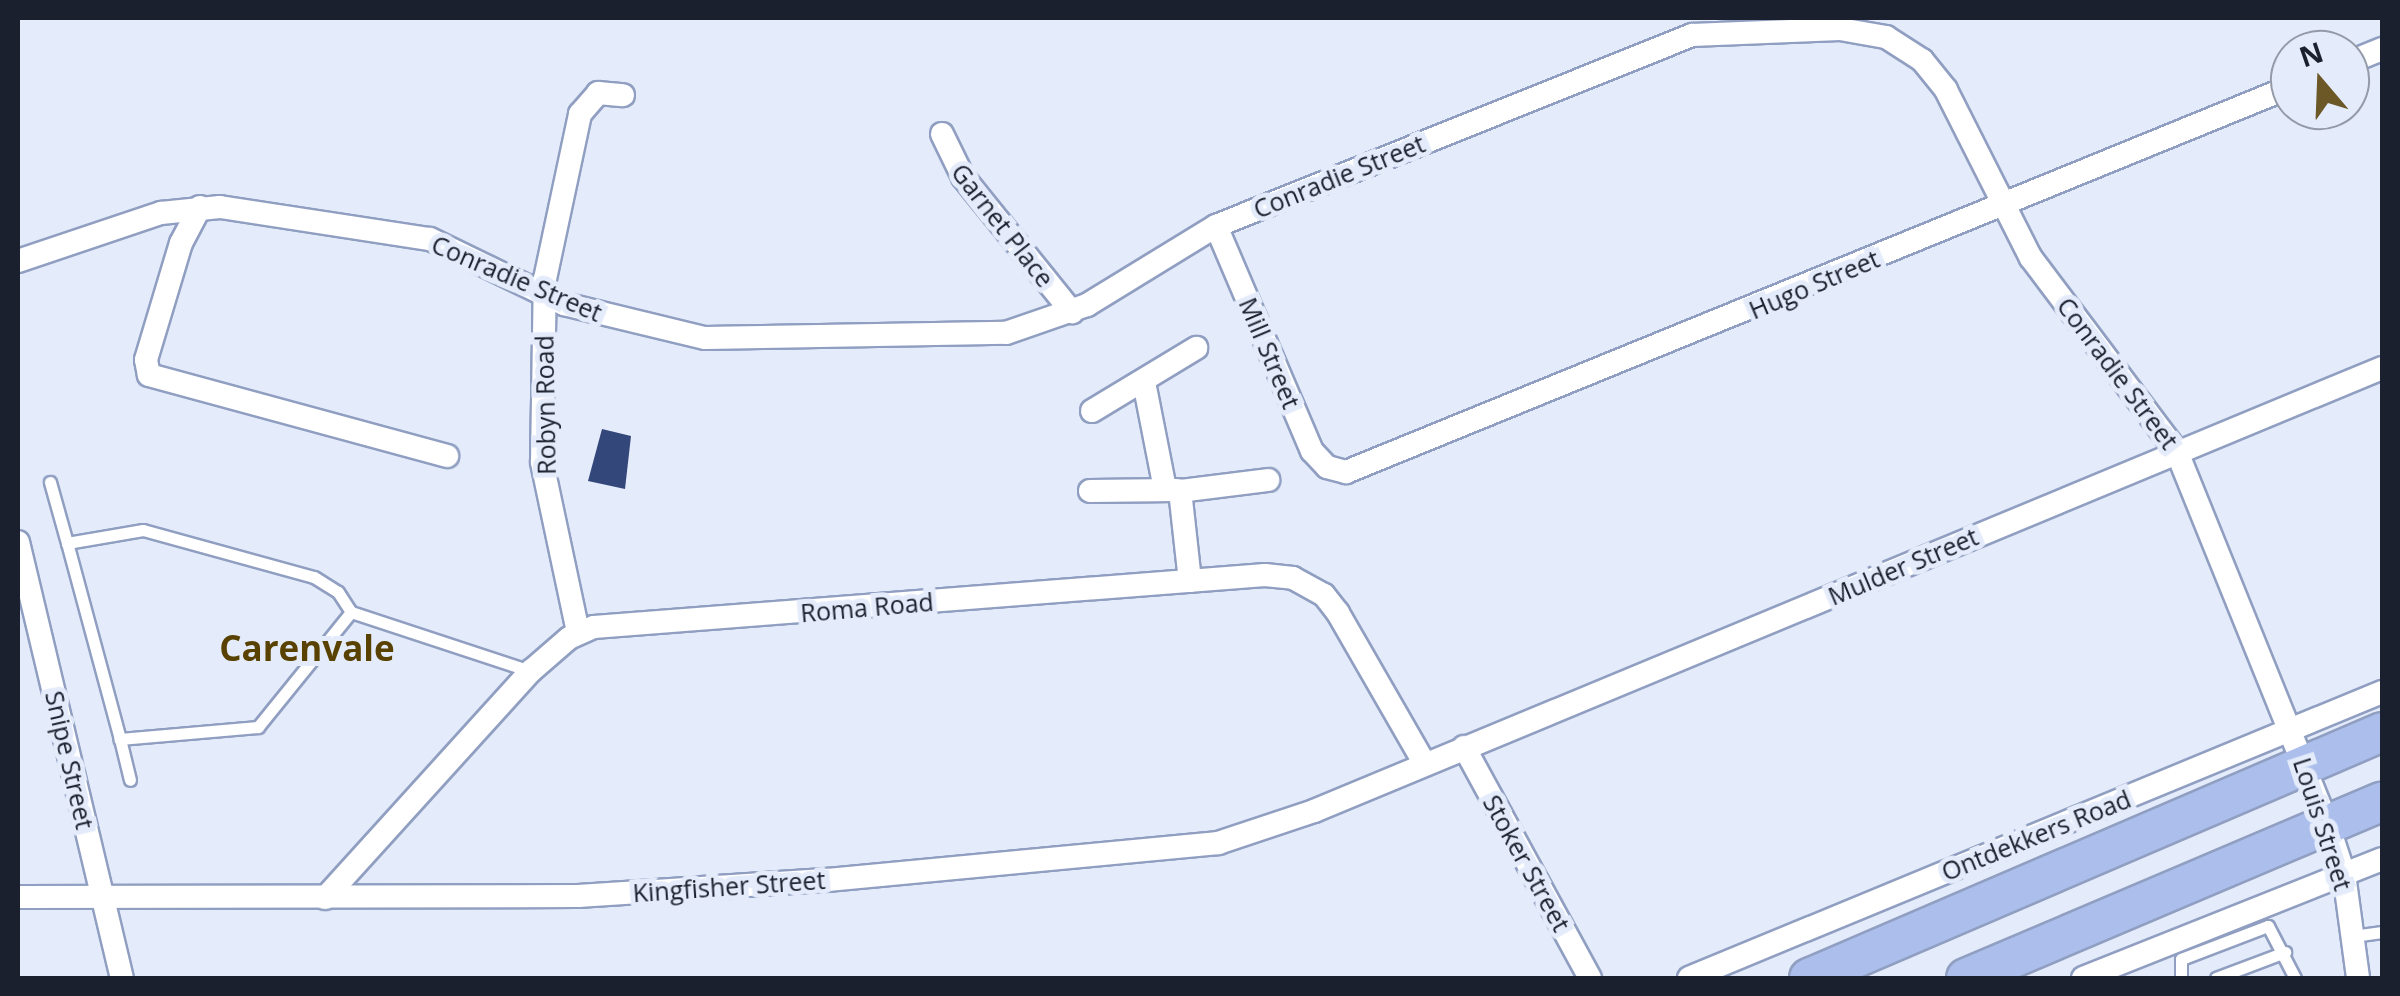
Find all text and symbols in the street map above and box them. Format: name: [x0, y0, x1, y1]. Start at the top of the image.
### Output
north arrow: [2270, 30, 2370, 130]
text: N: [2294, 32, 2328, 75]
street label: Conradie Street: [1249, 128, 1429, 224]
street label: Garnet Place: [946, 157, 1060, 293]
street label: Conradie Street: [427, 229, 607, 327]
street label: Hugo Street: [1744, 243, 1884, 325]
street label: Conradie Street: [2051, 291, 2185, 455]
street label: Mill Street: [1233, 293, 1307, 413]
street label: Robyn Road: [529, 335, 561, 475]
street label: Mulder Street: [1823, 521, 1983, 611]
street label: Roma Road: [799, 586, 935, 628]
district label: Carenvale: [219, 627, 395, 669]
street label: Snipe Street: [40, 688, 100, 832]
street label: Louis Street: [2287, 754, 2359, 894]
street label: Ontdekkers Road: [1937, 783, 2135, 887]
street label: Stoker Street: [1477, 790, 1577, 936]
street label: Kingfisher Street: [632, 864, 826, 908]

